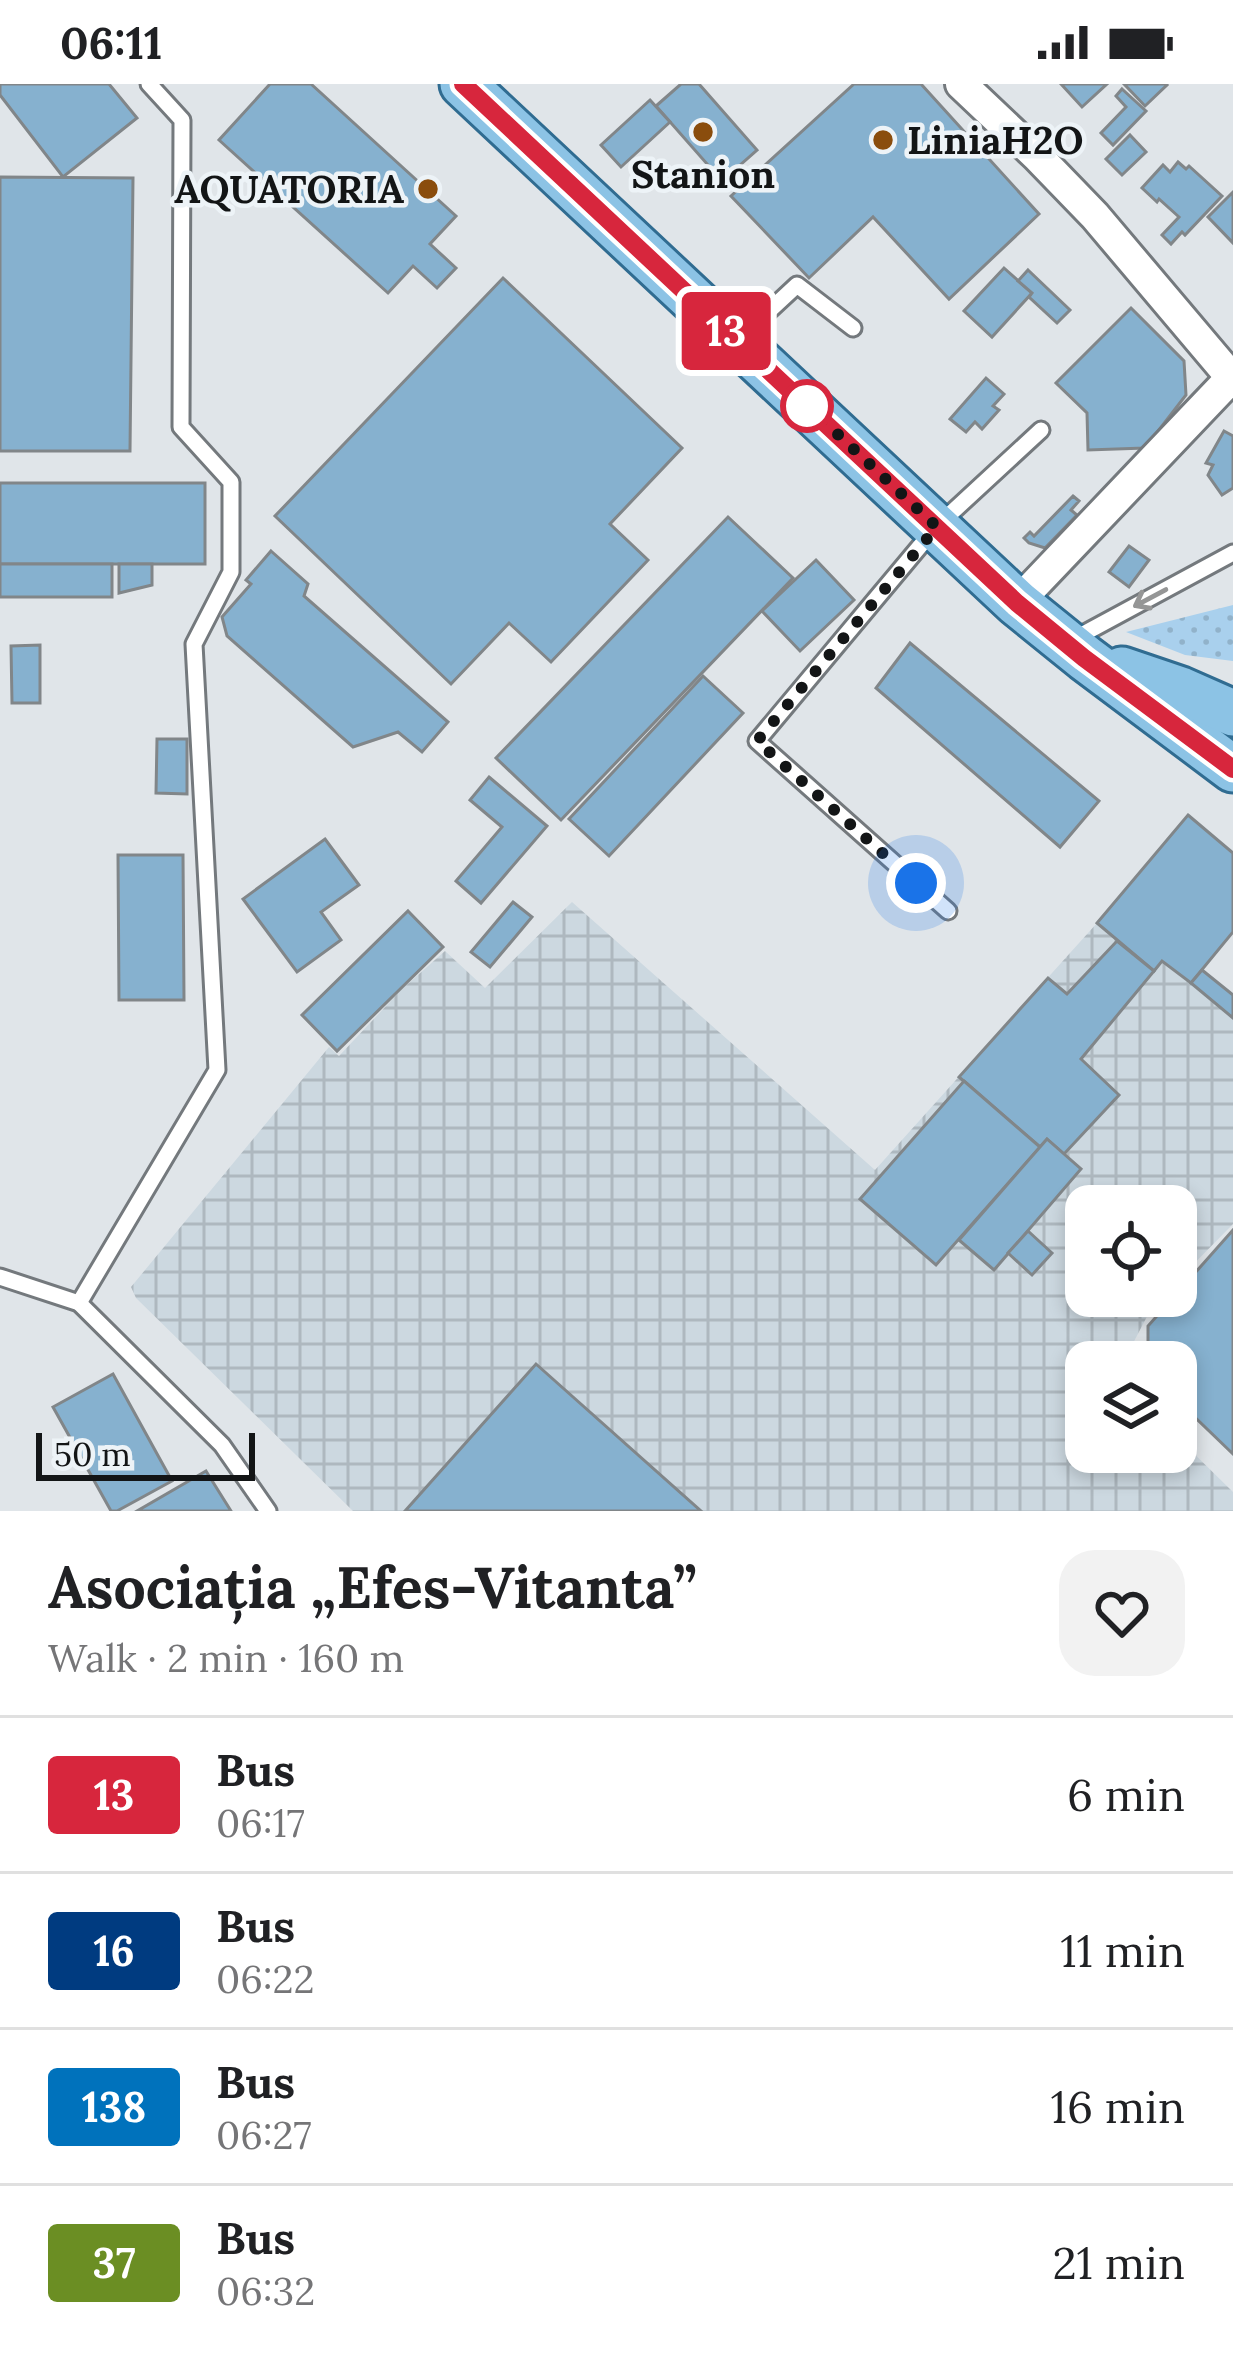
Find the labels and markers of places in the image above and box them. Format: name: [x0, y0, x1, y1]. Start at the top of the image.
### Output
place label: LiniaH2O: [907, 115, 1083, 165]
marker: Stanion: [690, 119, 716, 145]
marker: LiniaH2O: [870, 127, 896, 153]
place label: Stanion: [631, 149, 775, 199]
place label: AQUATORIA: [174, 164, 404, 214]
marker: AQUATORIA: [415, 176, 441, 202]
unlabelled marker: [782, 381, 832, 431]

